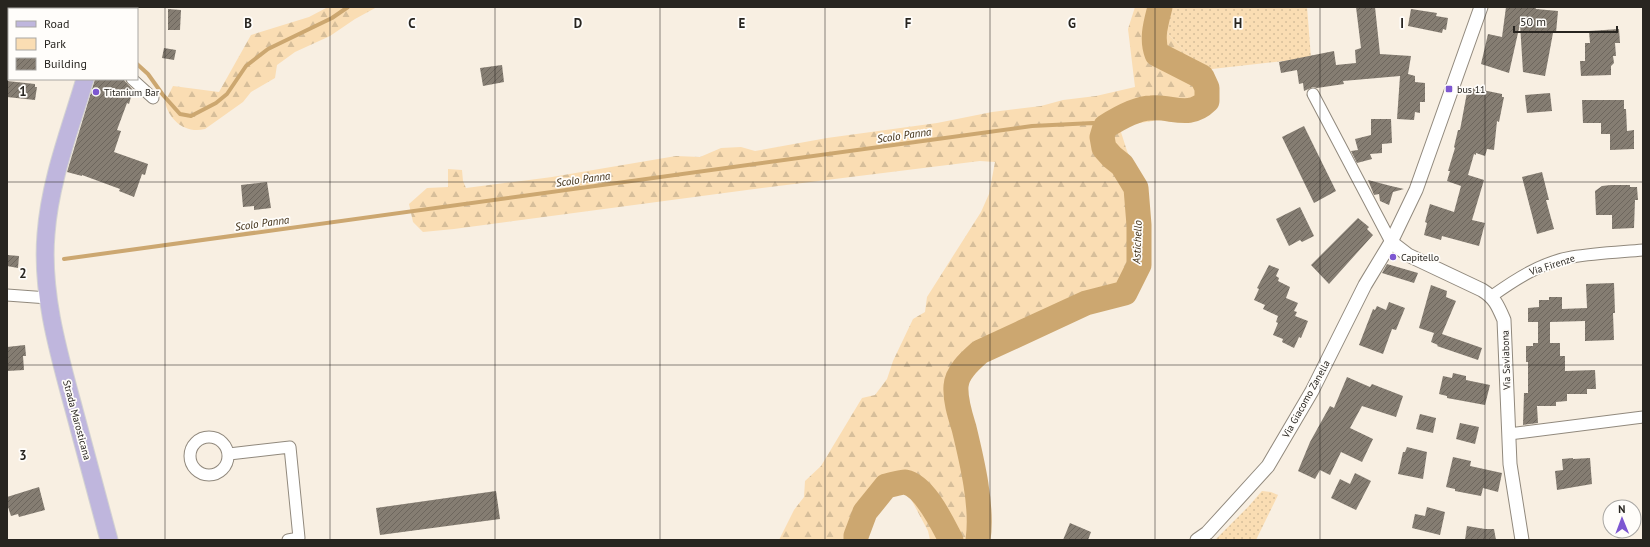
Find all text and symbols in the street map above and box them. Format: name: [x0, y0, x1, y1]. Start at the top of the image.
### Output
legend: [8, 8, 138, 80]
scale bar: [1514, 8, 1617, 34]
text: 50 m: [1520, 14, 1546, 29]
text: B: [244, 15, 252, 32]
text: C: [408, 15, 416, 32]
text: D: [574, 15, 582, 32]
text: E: [739, 15, 746, 32]
text: F: [905, 15, 912, 32]
text: G: [1068, 15, 1076, 32]
text: H: [1234, 15, 1242, 32]
text: I: [1400, 15, 1404, 32]
text: Road: [44, 16, 69, 31]
text: Park: [44, 36, 66, 51]
text: Building: [44, 56, 87, 71]
text: 1: [19, 83, 27, 100]
place label: bus 11: [1457, 83, 1486, 96]
marker: bus 11: [1444, 84, 1454, 94]
place label: Titanium Bar: [104, 86, 160, 99]
marker: Titanium Bar: [91, 87, 101, 97]
water label: Scolo Panna: [876, 124, 933, 146]
water label: Scolo Panna: [555, 168, 612, 190]
water label: Scolo Panna: [234, 212, 291, 234]
water label: Astichello: [1129, 219, 1145, 265]
place label: Capitello: [1401, 251, 1439, 264]
marker: Capitello: [1388, 252, 1398, 262]
street label: Via Firenze: [1527, 252, 1576, 279]
text: 2: [19, 265, 27, 282]
street label: Via Saviabona: [1498, 330, 1514, 391]
street label: Via Giacomo Zanella: [1279, 358, 1333, 441]
street label: Strada Marosticana: [60, 379, 94, 461]
text: 3: [19, 447, 27, 464]
north arrow: [1602, 499, 1642, 539]
text: N: [1618, 502, 1626, 516]

